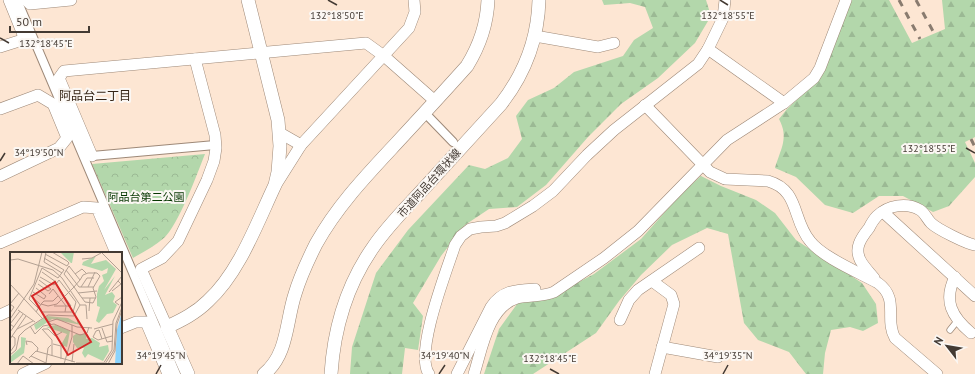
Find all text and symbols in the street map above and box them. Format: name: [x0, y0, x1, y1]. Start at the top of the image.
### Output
scale bar: [10, 8, 89, 34]
text: 132°18'50"E: [310, 9, 364, 22]
text: 132°18'55"E: [701, 9, 755, 22]
text: 50 m: [16, 14, 42, 29]
text: 132°18'45"E: [19, 37, 73, 50]
district label: 阿品台二丁目: [59, 88, 131, 103]
text: 132°18'55"E: [902, 142, 956, 155]
text: 34°19'50"N: [14, 146, 64, 159]
street label: 市道阿品台環状線: [394, 146, 464, 220]
park label: 阿品台第二公園: [108, 190, 185, 204]
inset map: [10, 252, 122, 364]
north arrow: [927, 326, 967, 366]
text: N: [931, 334, 946, 348]
text: 34°19'45"N: [136, 349, 186, 362]
text: 34°19'40"N: [420, 349, 470, 362]
text: 34°19'35"N: [703, 349, 753, 362]
text: 132°18'45"E: [523, 352, 577, 365]

